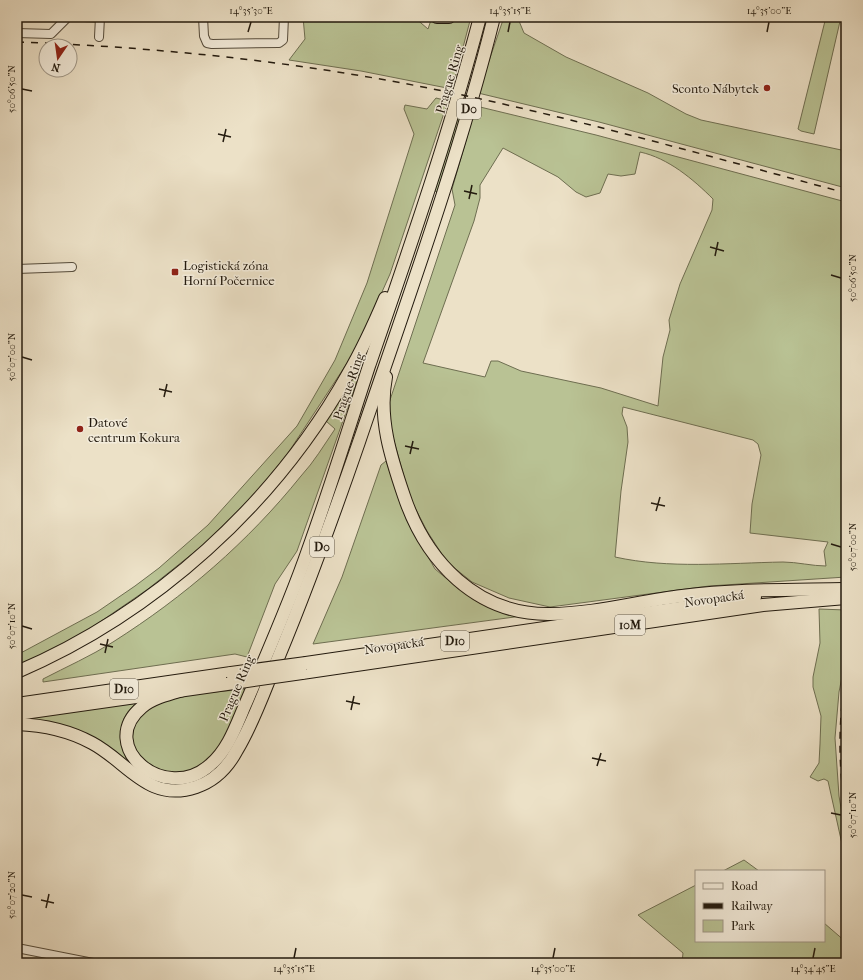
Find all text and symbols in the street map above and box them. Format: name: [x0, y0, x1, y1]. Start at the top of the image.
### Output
text: 14°35'30"E: [229, 5, 273, 17]
text: 14°35'15"E: [489, 5, 531, 17]
text: 14°35'00"E: [747, 5, 791, 17]
north arrow: [38, 38, 78, 78]
street label: Prague Ring: [433, 42, 467, 115]
text: N: [50, 60, 61, 75]
text: 50°06'50"N: [6, 65, 18, 113]
place label: Sconto Nábytek: [672, 81, 759, 96]
marker: Sconto Nábytek: [762, 83, 772, 93]
road number: D0: [457, 99, 481, 119]
text: 50°06'50"N: [847, 254, 859, 302]
place label: Logistická zóna Horní Počernice: [183, 258, 275, 288]
marker: Logistická zóna Horní Počernice: [170, 267, 180, 277]
text: 50°07'00"N: [6, 332, 18, 381]
street label: Prague Ring: [330, 349, 367, 422]
place label: Datové centrum Kokura: [88, 415, 181, 445]
marker: Datové centrum Kokura: [75, 424, 85, 434]
text: 50°07'00"N: [847, 522, 859, 571]
road number: D0: [310, 537, 334, 557]
street label: Novopacká: [683, 587, 746, 610]
text: 50°07'10"N: [6, 602, 18, 649]
road number: 10M: [615, 615, 645, 635]
road number: D10: [441, 631, 469, 651]
street label: Novopacká: [363, 634, 426, 657]
street label: Prague Ring: [216, 652, 258, 724]
road number: D10: [110, 679, 138, 699]
text: 50°07'10"N: [847, 791, 859, 838]
legend: [695, 870, 825, 942]
text: 50°07'20"N: [6, 871, 18, 919]
text: Road: [731, 879, 758, 893]
text: Railway: [731, 899, 773, 913]
text: Park: [731, 919, 756, 933]
text: 14°35'15"E: [273, 963, 315, 975]
text: 14°35'00"E: [531, 963, 575, 975]
text: 14°34'45"E: [790, 963, 836, 975]

